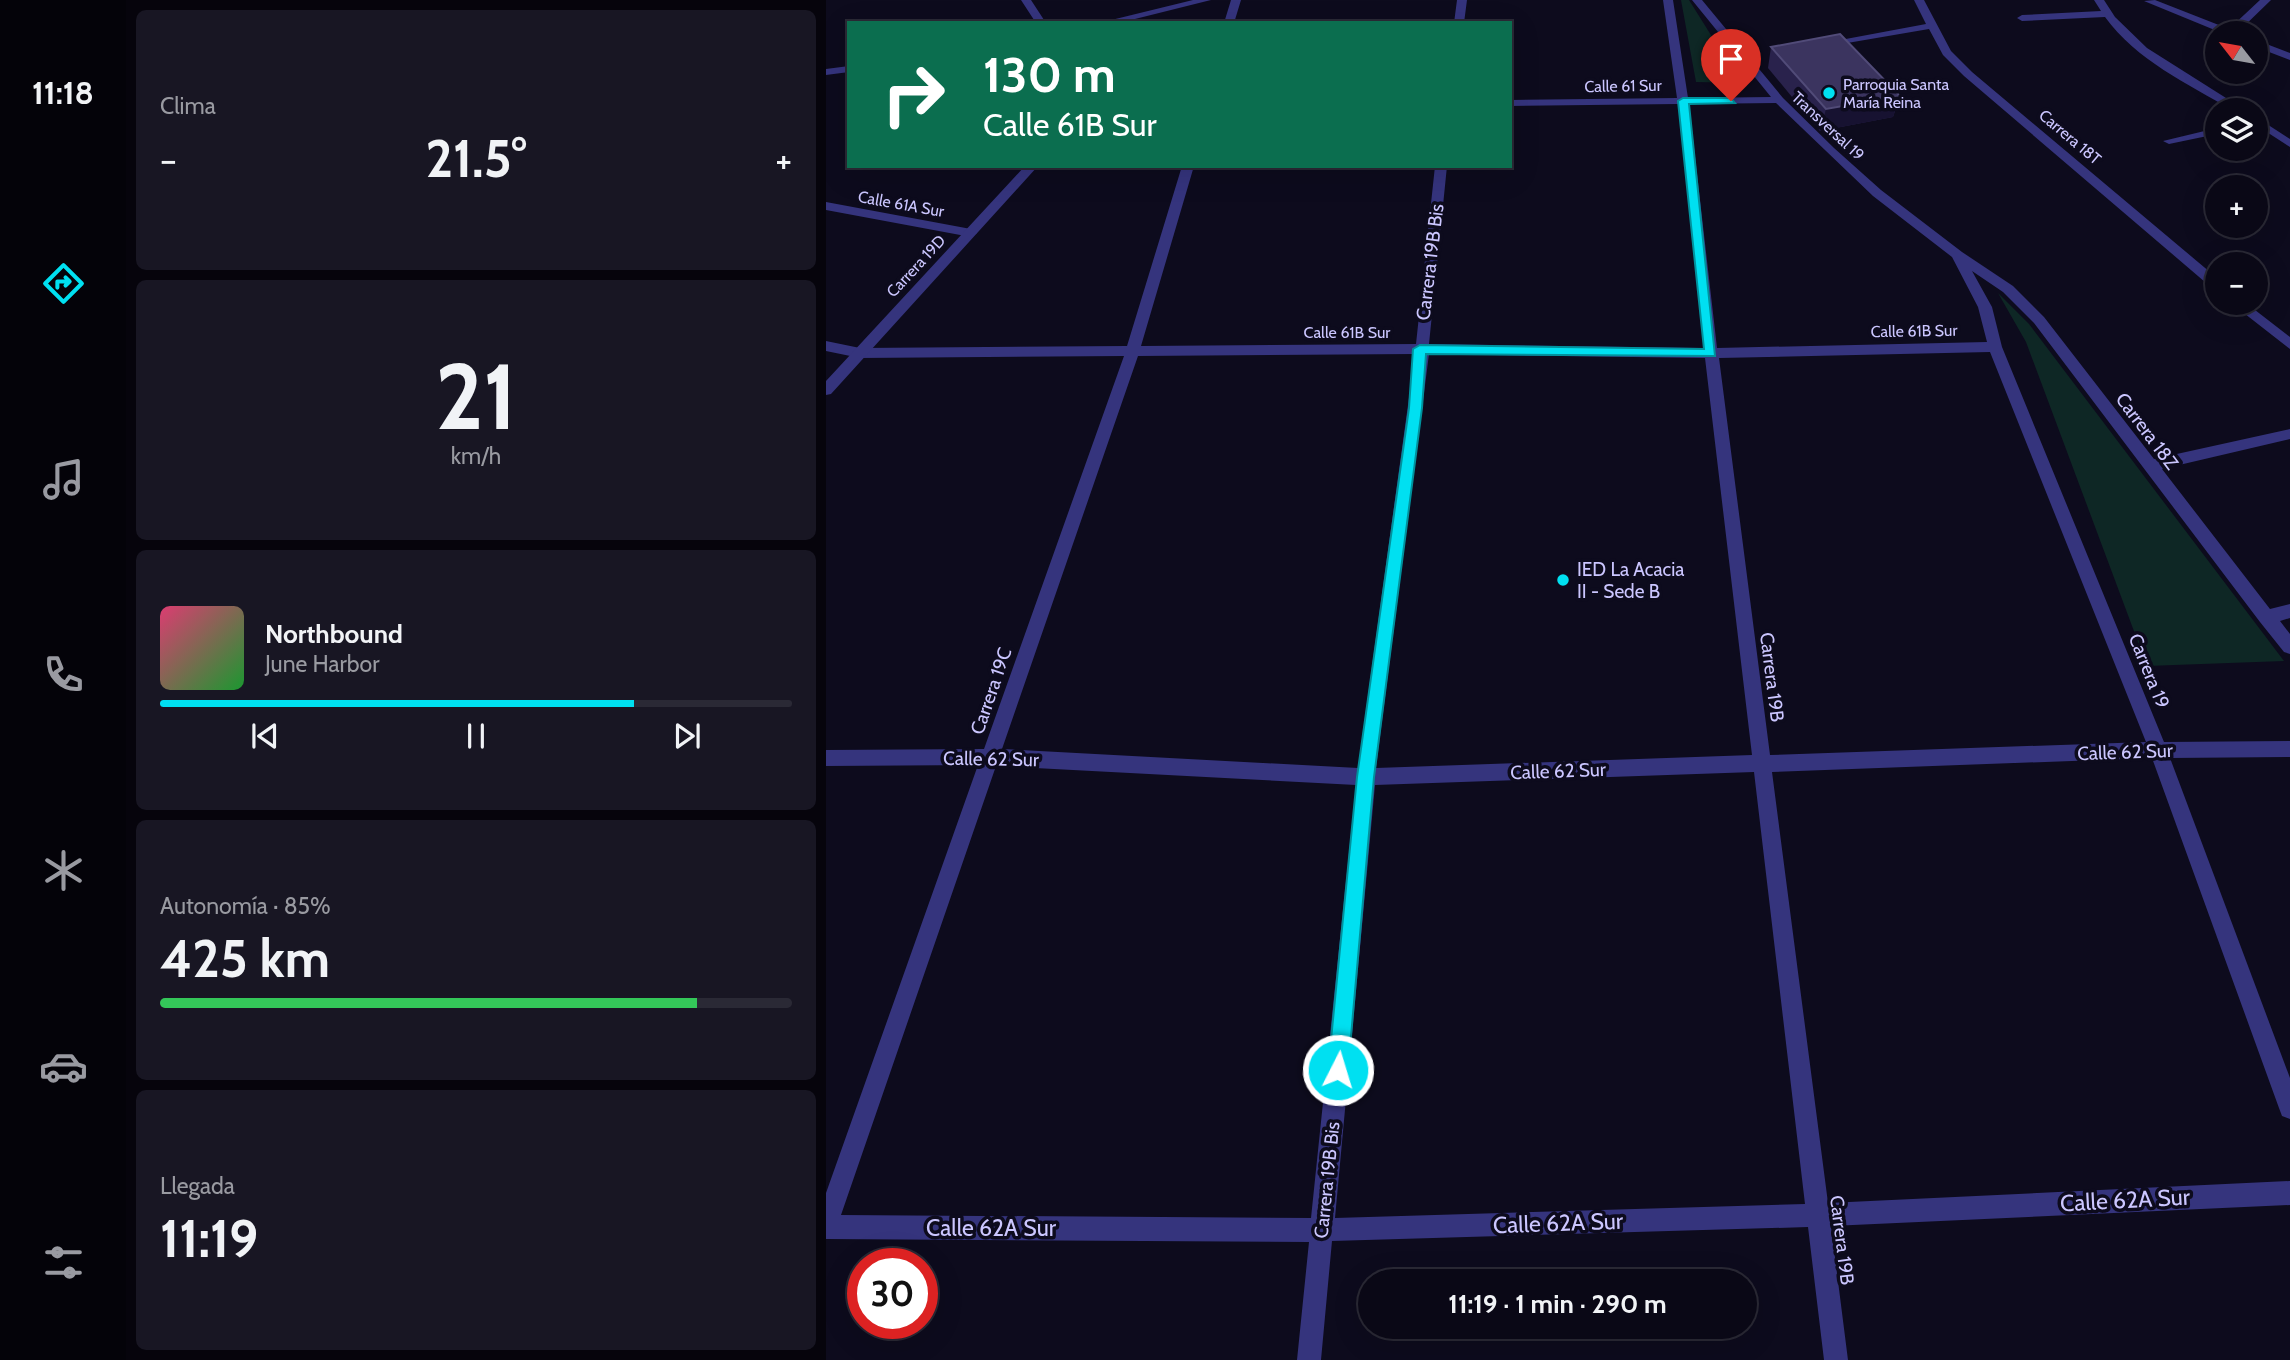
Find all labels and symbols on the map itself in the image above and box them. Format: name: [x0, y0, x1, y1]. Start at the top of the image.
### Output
north arrow: [2205, 21, 2268, 84]
pin: [1701, 29, 1761, 101]
place label: Parroquia Santa María Reina: [1843, 75, 1950, 112]
street label: Calle 61 Sur: [1584, 76, 1663, 96]
marker: Parroquia Santa María Reina: [1821, 85, 1837, 101]
street label: Transversal 19: [1788, 88, 1868, 164]
street label: Carrera 18T: [2035, 106, 2105, 169]
street label: Calle 61A Sur: [856, 187, 946, 221]
street label: Carrera 19B Bis: [1411, 202, 1449, 322]
street label: Carrera 19D: [883, 231, 949, 301]
street label: Calle 61B Sur: [1870, 321, 1959, 341]
street label: Calle 61B Sur: [1304, 323, 1391, 342]
street label: Carrera 18Z: [2111, 388, 2184, 474]
place label: IED La Acacia II - Sede B: [1577, 558, 1684, 603]
marker: IED La Acacia II - Sede B: [1555, 572, 1571, 588]
street label: Carrera 19: [2124, 630, 2174, 712]
street label: Carrera 19B: [1755, 631, 1789, 723]
street label: Carrera 19C: [965, 644, 1017, 737]
street label: Calle 62 Sur: [2077, 739, 2173, 765]
street label: Calle 62 Sur: [943, 747, 1039, 771]
street label: Calle 62 Sur: [1510, 758, 1606, 784]
position arrow: [1301, 1033, 1375, 1107]
street label: Carrera 19B Bis: [1309, 1120, 1345, 1240]
street label: Calle 62A Sur: [2059, 1183, 2191, 1217]
street label: Carrera 19B: [1825, 1194, 1859, 1286]
street label: Calle 62A Sur: [1493, 1207, 1624, 1239]
street label: Calle 62A Sur: [926, 1214, 1057, 1242]
speed limit sign: 30: [847, 1248, 938, 1339]

